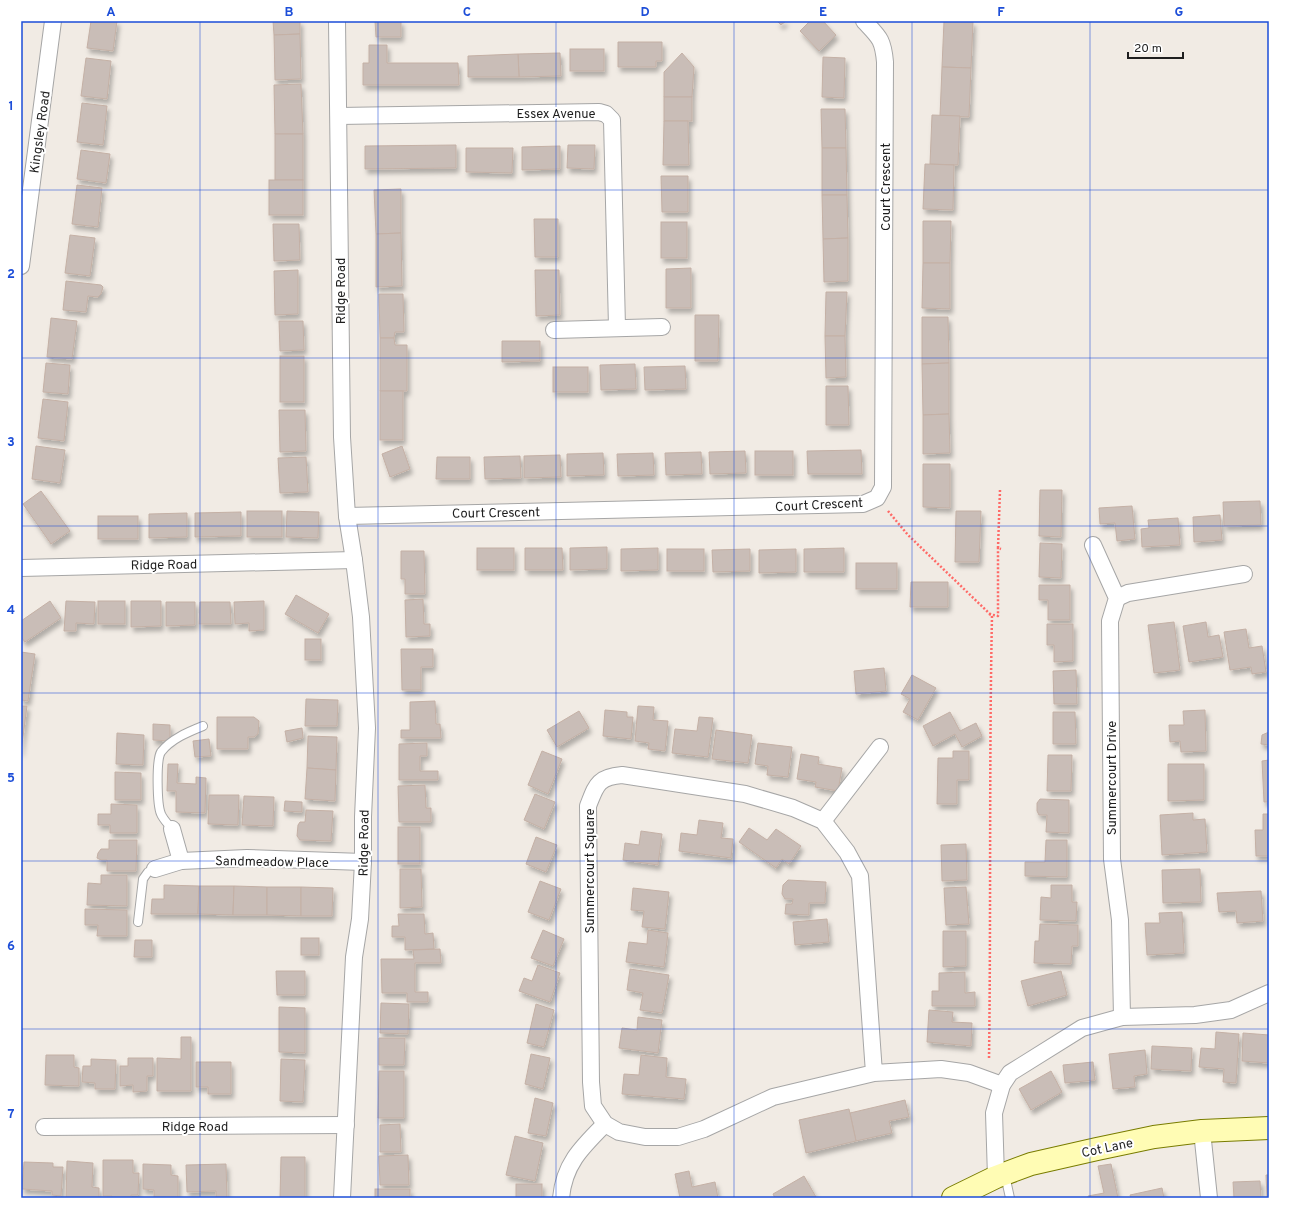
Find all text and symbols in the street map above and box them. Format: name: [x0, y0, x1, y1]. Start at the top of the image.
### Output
text: A: [106, 5, 116, 21]
text: B: [285, 5, 294, 21]
text: C: [463, 5, 471, 21]
text: D: [640, 5, 650, 21]
text: E: [819, 5, 827, 21]
text: F: [997, 5, 1005, 21]
text: G: [1175, 5, 1184, 21]
scale bar: [1128, 34, 1183, 60]
text: 20 m: [1134, 41, 1162, 57]
street label: Kingsley Road: [27, 90, 55, 174]
text: 1: [8, 99, 14, 115]
street label: Essex Avenue: [517, 107, 595, 123]
street label: Court Crescent: [879, 143, 895, 231]
street label: Ridge Road: [334, 258, 350, 324]
text: 2: [7, 267, 15, 283]
text: 3: [7, 435, 15, 451]
street label: Court Crescent: [775, 496, 864, 516]
street label: Court Crescent: [452, 505, 540, 523]
street label: Ridge Road: [131, 557, 197, 575]
text: 4: [7, 603, 15, 619]
street label: Summercourt Drive: [1105, 721, 1121, 835]
text: 5: [7, 771, 15, 787]
street label: Summercourt Square: [583, 809, 599, 933]
street label: Ridge Road: [356, 810, 374, 876]
street label: Sandmeadow Place: [215, 854, 329, 872]
text: 6: [7, 939, 15, 955]
text: 7: [8, 1107, 15, 1123]
street label: Ridge Road: [162, 1120, 228, 1136]
street label: Cot Lane: [1080, 1136, 1135, 1162]

